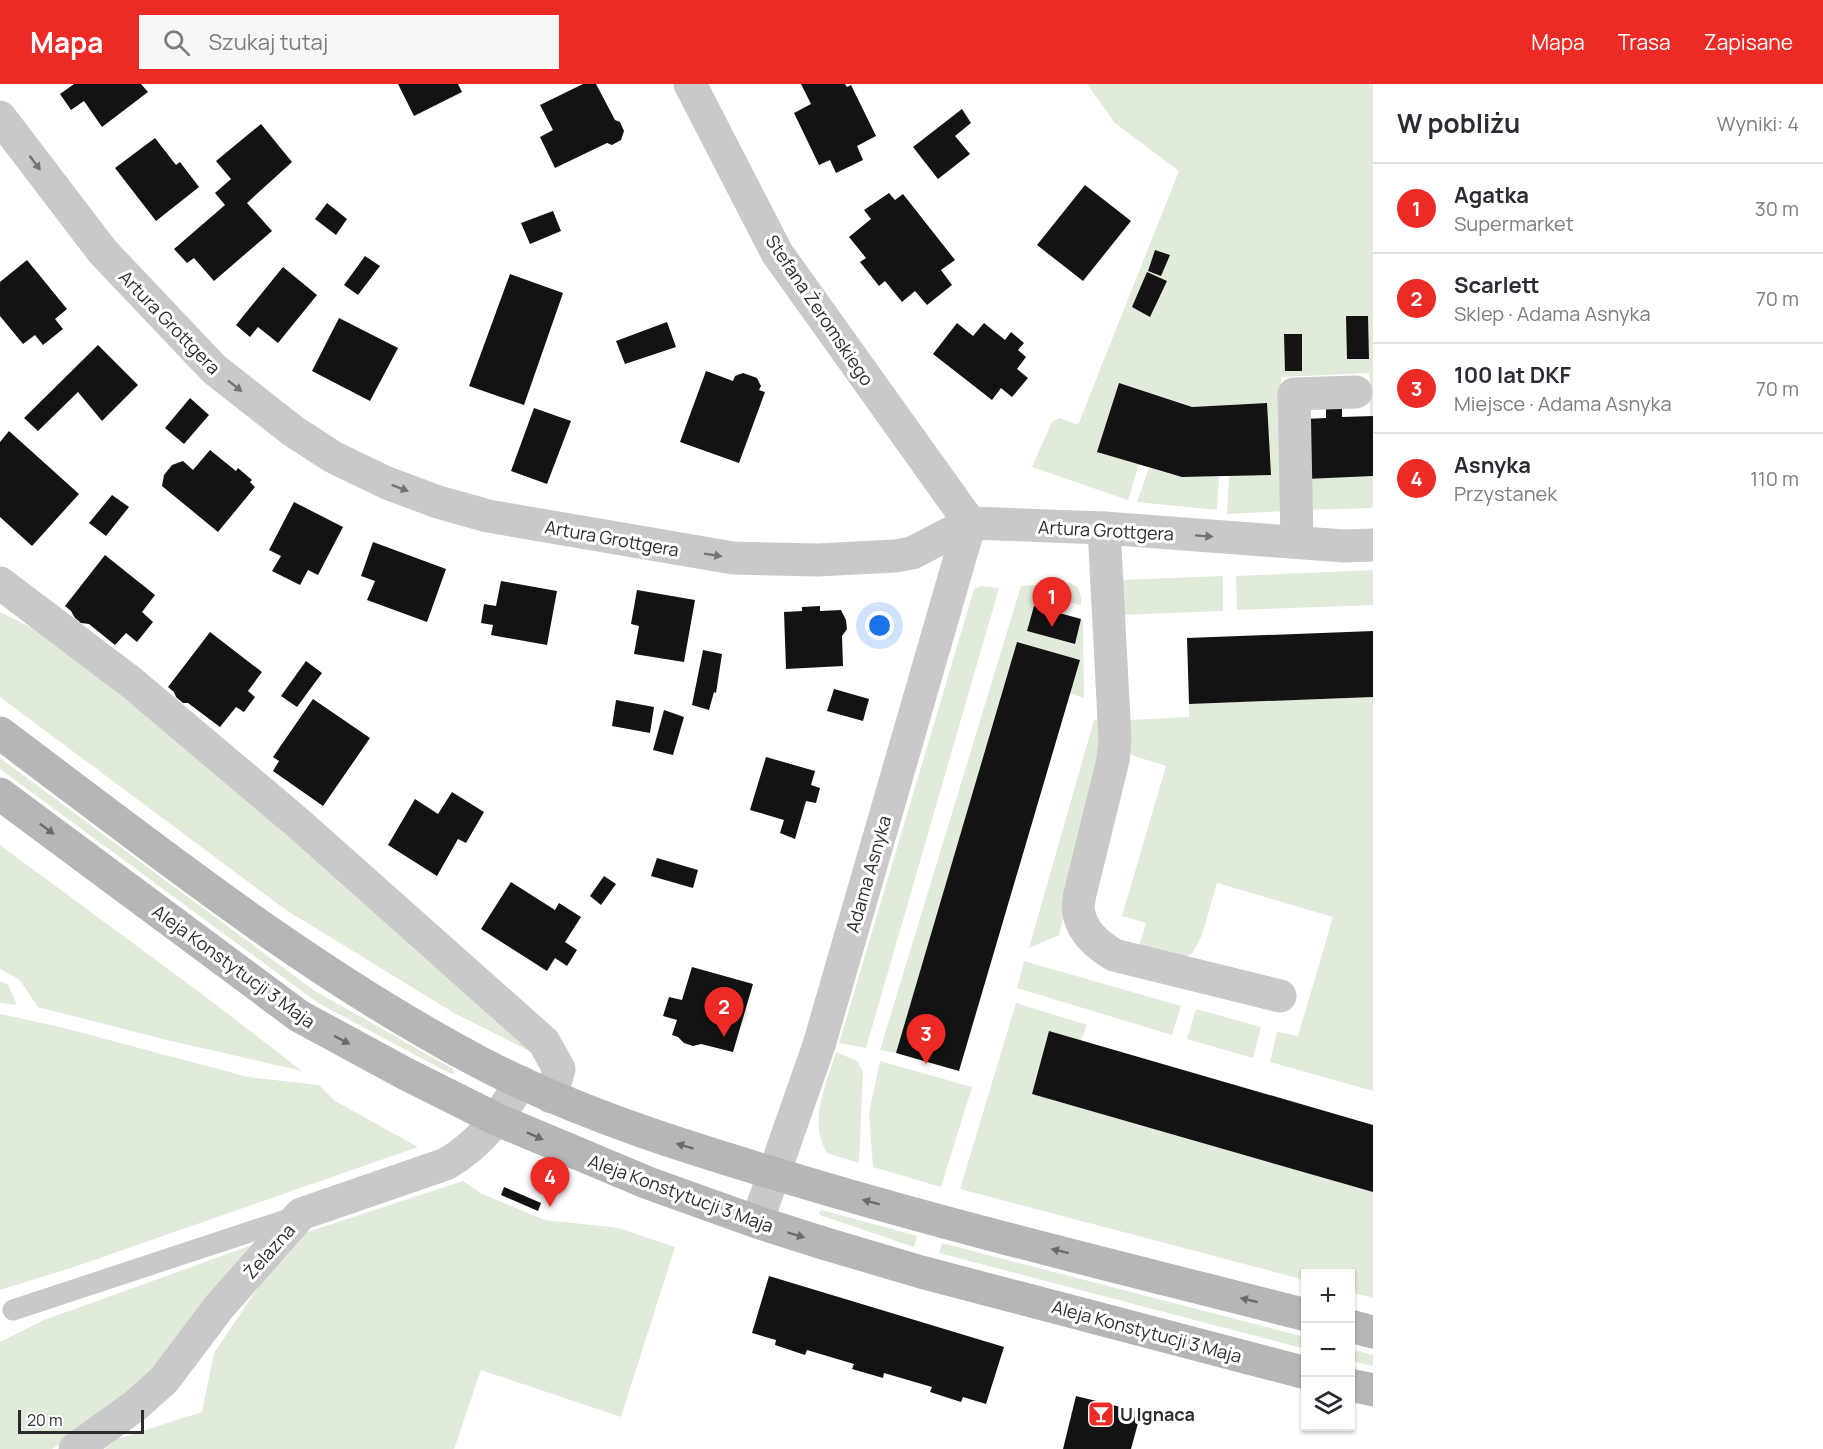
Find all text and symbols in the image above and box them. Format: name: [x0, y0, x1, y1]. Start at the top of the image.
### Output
search box: [139, 15, 559, 69]
text: Mapa: [30, 23, 103, 61]
icon: search: [160, 26, 193, 59]
text: Szukaj tutaj: [208, 27, 328, 57]
text: Mapa: [1531, 28, 1585, 56]
text: Trasa: [1618, 28, 1671, 56]
text: Zapisane: [1704, 28, 1793, 56]
text: W pobliżu: [1397, 105, 1520, 141]
text: Wyniki: 4: [1717, 110, 1799, 137]
one-way arrow: [29, 156, 41, 171]
text: Agatka: [1454, 180, 1529, 210]
text: 1: [1412, 195, 1421, 222]
text: 30 m: [1755, 195, 1799, 222]
text: Supermarket: [1454, 210, 1574, 237]
street label: Stefana Żeromskiego: [761, 230, 879, 390]
street label: Artura Grottgera: [114, 265, 226, 379]
text: Scarlett: [1454, 270, 1540, 300]
text: 2: [1411, 285, 1422, 312]
text: 70 m: [1756, 285, 1799, 312]
text: Sklep · Adama Asnyka: [1454, 300, 1651, 327]
text: 100 lat DKF: [1454, 360, 1571, 390]
text: 3: [1411, 375, 1422, 402]
text: 70 m: [1756, 375, 1799, 402]
one-way arrow: [227, 380, 243, 392]
text: Miejsce · Adama Asnyka: [1454, 390, 1672, 417]
text: Asnyka: [1454, 450, 1531, 480]
text: 4: [1410, 465, 1423, 492]
text: 110 m: [1750, 465, 1799, 492]
text: Przystanek: [1454, 480, 1557, 507]
one-way arrow: [391, 484, 409, 493]
street label: Artura Grottgera: [543, 514, 681, 562]
street label: Artura Grottgera: [1038, 514, 1174, 546]
one-way arrow: [1195, 531, 1214, 540]
one-way arrow: [704, 551, 723, 560]
pin: 1: [1032, 578, 1072, 627]
your location: [865, 611, 894, 640]
street label: Adama Asnyka: [840, 813, 896, 935]
one-way arrow: [39, 823, 55, 835]
street label: Aleja Konstytucji 3 Maja: [148, 899, 320, 1033]
pin: 2: [704, 988, 744, 1037]
pin: 3: [906, 1014, 946, 1064]
one-way arrow: [334, 1035, 351, 1045]
one-way arrow: [527, 1131, 545, 1141]
one-way arrow: [676, 1141, 694, 1150]
street label: Aleja Konstytucji 3 Maja: [585, 1148, 777, 1238]
pin: 4: [530, 1158, 570, 1207]
one-way arrow: [862, 1197, 880, 1206]
street label: Żelazna: [238, 1218, 300, 1284]
one-way arrow: [787, 1230, 805, 1240]
one-way arrow: [1051, 1246, 1069, 1256]
map controls: [1301, 1269, 1355, 1431]
button: +: [1301, 1269, 1355, 1323]
street label: Aleja Konstytucji 3 Maja: [1049, 1294, 1245, 1368]
one-way arrow: [1240, 1295, 1258, 1304]
button: −: [1301, 1323, 1355, 1377]
button: layers: [1301, 1377, 1355, 1431]
bar icon: U Ignaca: [1086, 1399, 1116, 1429]
place label: U Ignaca: [1120, 1402, 1195, 1426]
scale bar: [18, 1407, 144, 1434]
text: 20 m: [27, 1409, 63, 1431]

